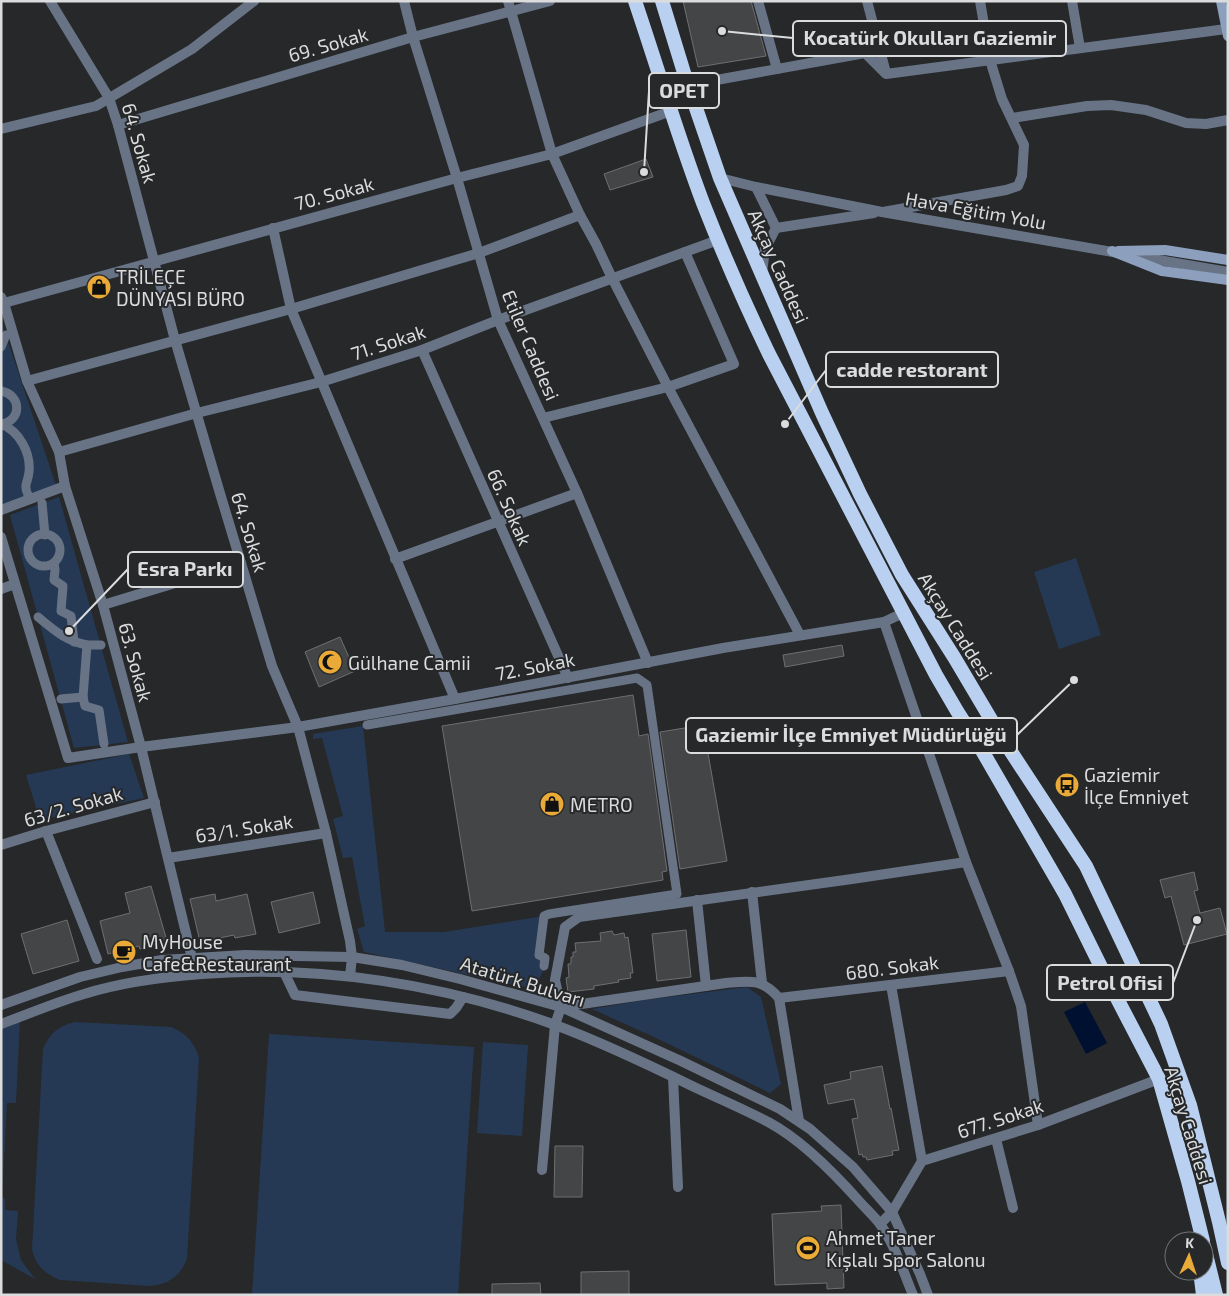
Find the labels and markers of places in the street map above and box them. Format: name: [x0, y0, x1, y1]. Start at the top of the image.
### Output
callout: Kocatürk Okulları Gaziemir: [793, 21, 1066, 56]
callout: OPET: [649, 73, 719, 108]
place label: TRİLEÇE DÜNYASI BÜRO: [116, 265, 245, 310]
shop icon: TRİLEÇE DÜNYASI BÜRO: [86, 274, 112, 300]
callout: cadde restorant: [826, 352, 998, 387]
callout: Esra Parkı: [128, 552, 243, 587]
mosque icon: Gülhane Camii: [317, 649, 343, 675]
place label: Gülhane Camii: [348, 651, 471, 674]
callout: Gaziemir İlçe Emniyet Müdürlüğü: [686, 718, 1017, 753]
place label: Gaziemir İlçe Emniyet: [1084, 763, 1189, 809]
bus stop icon: Gaziemir İlçe Emniyet: [1054, 772, 1080, 798]
shop icon: METRO: [539, 791, 565, 817]
place label: METRO: [570, 793, 633, 816]
place label: MyHouse Cafe&Restaurant: [142, 930, 292, 975]
cafe icon: MyHouse Cafe&Restaurant: [111, 939, 137, 965]
callout: Petrol Ofisi: [1047, 965, 1173, 1000]
place label: Ahmet Taner Kışlalı Spor Salonu: [826, 1226, 986, 1272]
sports icon: Ahmet Taner Kışlalı Spor Salonu: [795, 1235, 821, 1261]

